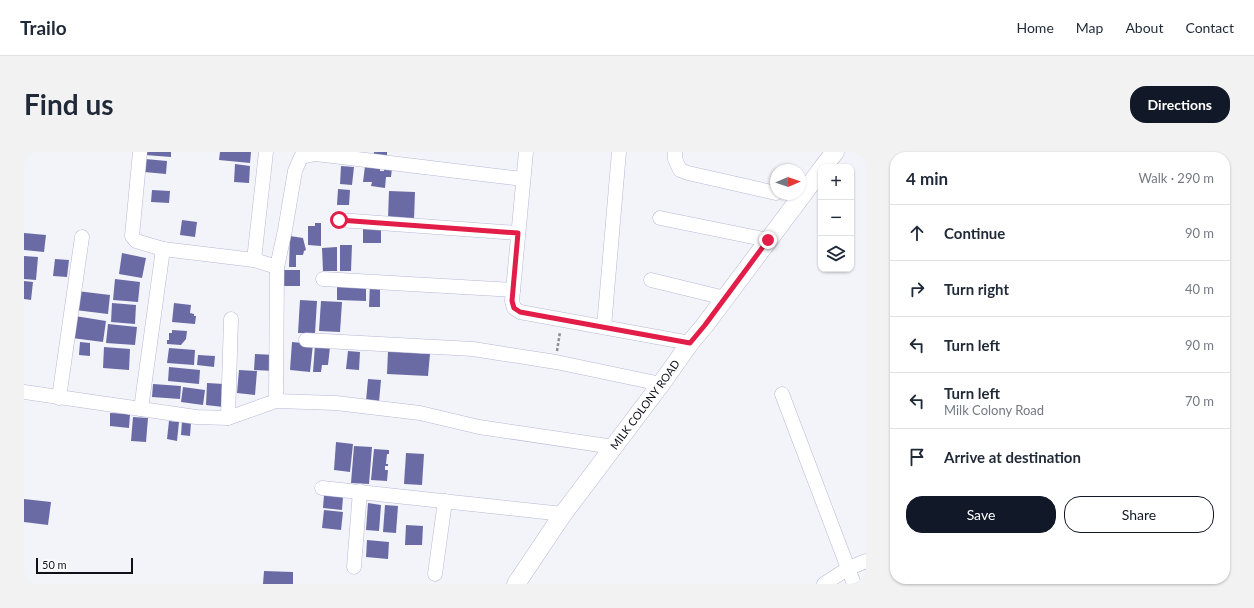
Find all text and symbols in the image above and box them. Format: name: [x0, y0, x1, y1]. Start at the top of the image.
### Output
text: Trailo: [20, 16, 67, 39]
text: Home: [1016, 19, 1054, 36]
text: Map: [1076, 19, 1103, 36]
text: About: [1125, 19, 1163, 36]
text: Contact: [1185, 19, 1234, 36]
button: Directions: [1130, 86, 1230, 123]
text: Find us: [24, 87, 114, 121]
north arrow: [770, 164, 806, 200]
map controls: [818, 164, 854, 272]
button: +: [818, 164, 854, 200]
text: 4 min: [906, 168, 948, 189]
text: Walk · 290 m: [1138, 170, 1214, 186]
button: −: [818, 200, 854, 236]
route start: [330, 211, 348, 229]
icon: ahead: [906, 222, 928, 244]
text: Continue: [944, 224, 1005, 242]
text: 90 m: [1185, 225, 1214, 241]
route end: [759, 231, 777, 249]
button: layers: [818, 236, 854, 272]
icon: right: [906, 278, 928, 300]
text: Turn right: [944, 280, 1009, 298]
text: 40 m: [1185, 281, 1214, 297]
icon: left: [906, 334, 928, 356]
text: Turn left: [944, 336, 1000, 354]
text: 90 m: [1185, 337, 1214, 353]
street label: MILK COLONY ROAD: [607, 357, 682, 452]
text: Turn left: [944, 384, 1000, 402]
icon: left: [906, 390, 928, 412]
text: 70 m: [1185, 393, 1214, 409]
text: Milk Colony Road: [944, 402, 1044, 418]
icon: arrive: [906, 446, 928, 468]
text: Arrive at destination: [944, 448, 1081, 466]
button: Save: [906, 496, 1056, 533]
button: Share: [1064, 496, 1214, 533]
scale bar: [36, 556, 133, 575]
text: 50 m: [42, 558, 67, 571]

